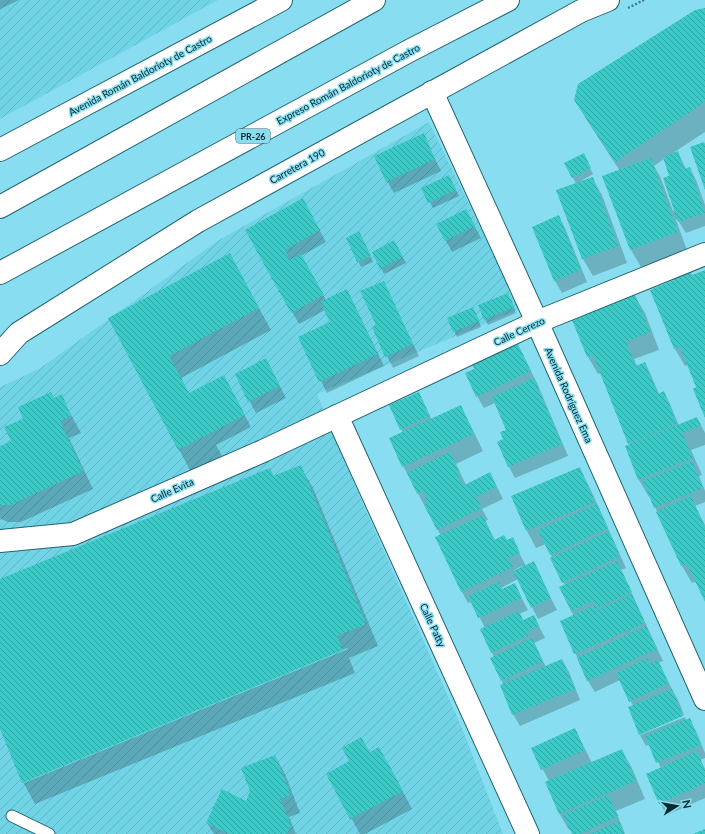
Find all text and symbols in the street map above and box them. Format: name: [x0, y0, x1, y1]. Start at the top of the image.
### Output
street label: Avenida Román Baldorioty de Castro: [66, 32, 214, 118]
street label: Expreso Román Baldorioty de Castro: [274, 41, 422, 127]
road number: PR-26: [236, 129, 270, 143]
street label: Carretera 190: [267, 146, 327, 186]
street label: Calle Cerezo: [492, 314, 547, 348]
street label: Avenida Rodríguez Ema: [543, 346, 595, 445]
street label: Calle Evita: [149, 475, 195, 505]
street label: Calle Patty: [418, 601, 449, 650]
north arrow: [657, 786, 697, 826]
text: N: [680, 799, 694, 809]

